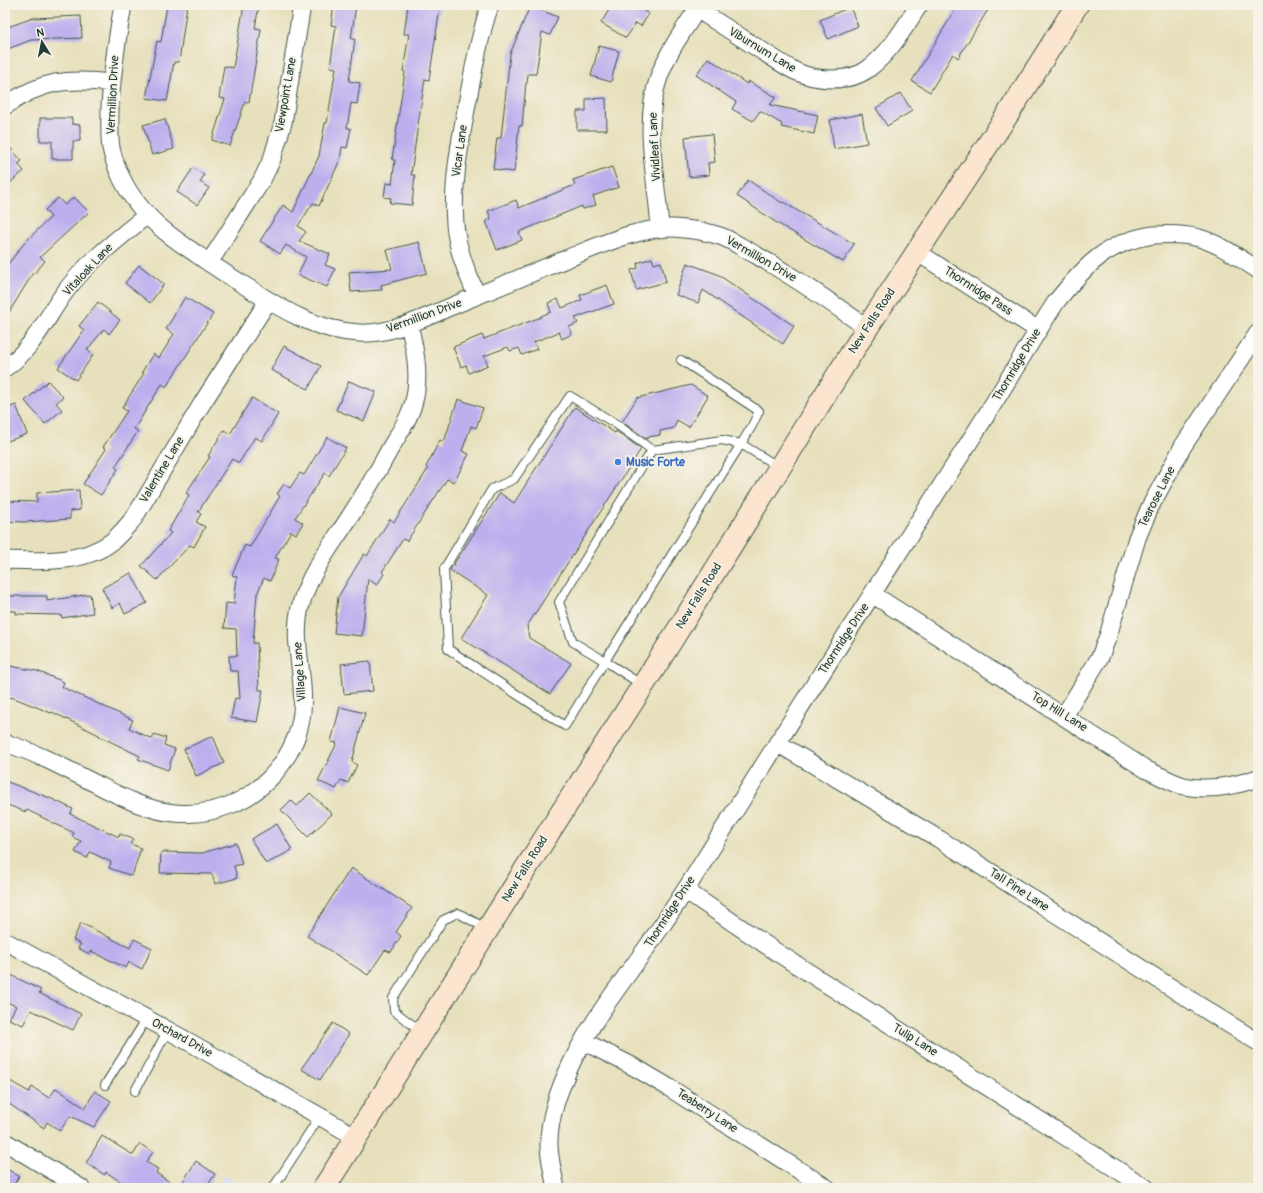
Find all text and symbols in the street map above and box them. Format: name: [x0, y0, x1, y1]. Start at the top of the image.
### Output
north arrow: [22, 22, 62, 62]
street label: Viburnum Lane: [726, 24, 798, 76]
text: N: [36, 25, 46, 40]
street label: Vermillion Drive: [103, 55, 123, 135]
street label: Viewpoint Lane: [272, 56, 300, 134]
street label: Vividleaf Lane: [646, 112, 664, 182]
street label: Vicar Lane: [449, 124, 471, 178]
street label: Vermillion Drive: [723, 233, 799, 285]
street label: Vitaloak Lane: [60, 240, 116, 300]
street label: Thornridge Pass: [941, 263, 1016, 319]
street label: New Falls Road: [845, 285, 899, 357]
street label: Vermillion Drive: [384, 295, 464, 337]
street label: Thornridge Drive: [989, 326, 1045, 404]
street label: Valentine Lane: [136, 434, 188, 506]
place label: Music Forte: [626, 455, 686, 470]
marker: Music Forte: [613, 457, 623, 467]
street label: Tearose Lane: [1135, 464, 1179, 530]
street label: New Falls Road: [673, 560, 725, 632]
street label: Thornridge Drive: [815, 600, 873, 678]
street label: Village Lane: [290, 642, 310, 702]
street label: Top Hill Lane: [1028, 689, 1090, 735]
street label: New Falls Road: [499, 833, 551, 905]
street label: Tall Pine Lane: [986, 865, 1052, 915]
street label: Thornridge Drive: [641, 873, 699, 951]
street label: Orchard Drive: [149, 1015, 215, 1061]
street label: Tulip Lane: [890, 1020, 940, 1060]
street label: Teaberry Lane: [673, 1086, 741, 1136]

